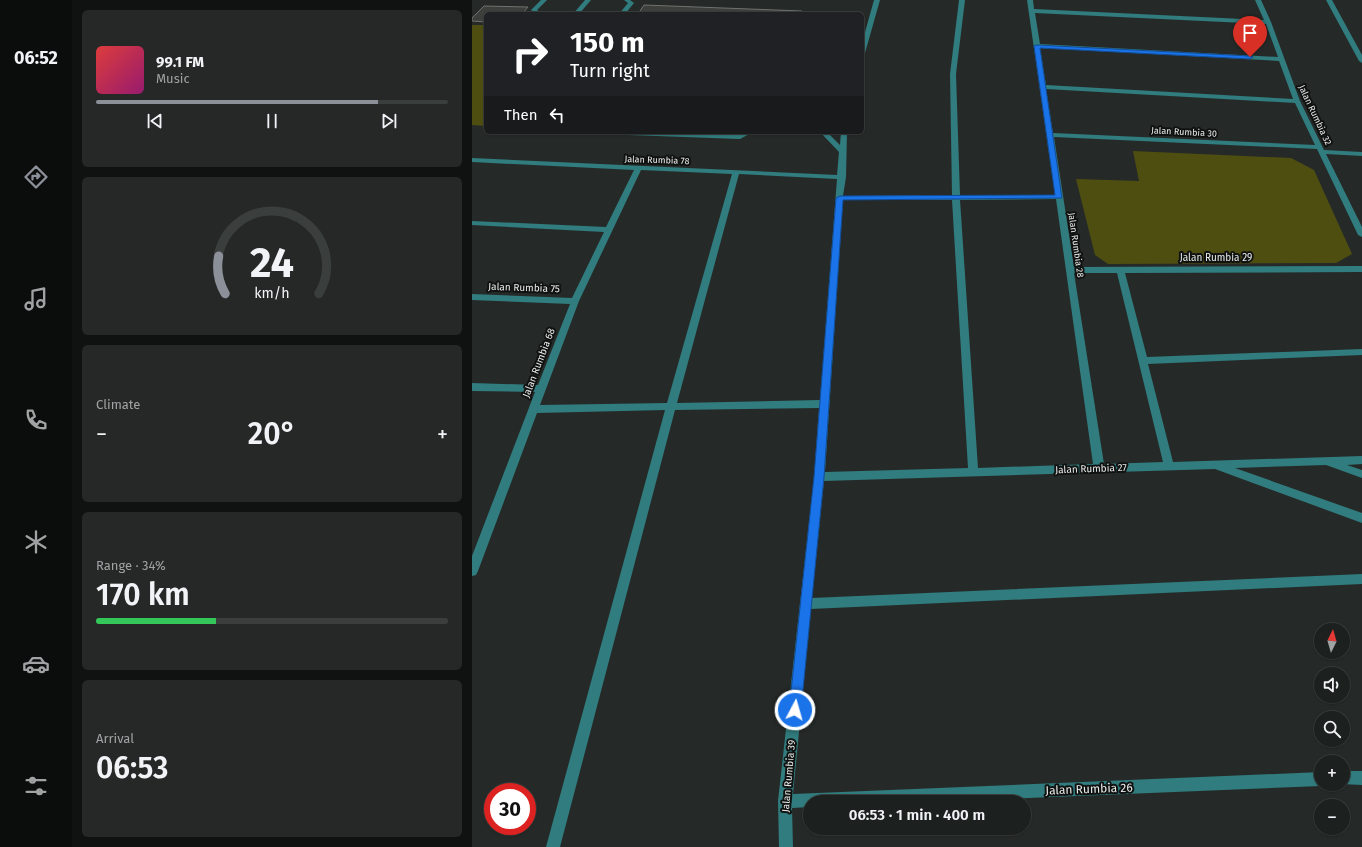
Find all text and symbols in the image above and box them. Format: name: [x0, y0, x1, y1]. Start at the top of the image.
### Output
pin: [1233, 16, 1267, 57]
icon: arrive: [1239, 22, 1261, 44]
text: 150 m: [570, 26, 645, 59]
icon: right: [504, 28, 556, 80]
text: 06:52: [14, 47, 58, 69]
text: 99.1 FM: [156, 53, 204, 71]
text: Turn right: [570, 60, 650, 82]
text: Music: [156, 71, 190, 86]
street label: Jalan Rumbia 32: [1297, 83, 1333, 147]
icon: left: [546, 104, 568, 126]
text: Then: [504, 106, 538, 124]
icon: previous: [144, 110, 166, 132]
icon: pause: [261, 110, 283, 132]
icon: next: [378, 110, 400, 132]
street label: Jalan Rumbia 30: [1151, 125, 1217, 139]
street label: Jalan Rumbia 78: [624, 154, 690, 166]
icon: directions: [22, 163, 50, 191]
street label: Jalan Rumbia 28: [1066, 212, 1086, 278]
text: 24: [250, 238, 294, 288]
street label: Jalan Rumbia 29: [1180, 252, 1252, 264]
street label: Jalan Rumbia 75: [488, 281, 560, 295]
icon: music: [22, 285, 50, 313]
text: km/h: [254, 285, 290, 302]
street label: Jalan Rumbia 68: [520, 326, 558, 399]
text: Climate: [96, 397, 140, 412]
icon: phone: [22, 406, 50, 434]
text: 20°: [248, 416, 296, 452]
text: −: [96, 421, 107, 448]
text: +: [437, 421, 448, 448]
street label: Jalan Rumbia 27: [1055, 462, 1128, 476]
icon: climate: [22, 528, 50, 556]
text: Range · 34%: [96, 558, 166, 573]
text: 170 km: [96, 577, 190, 613]
north arrow: [1314, 623, 1350, 659]
map controls: [1314, 623, 1350, 835]
icon: car: [22, 650, 50, 678]
button: sound: [1314, 667, 1350, 703]
position arrow: [774, 689, 816, 731]
button: search: [1314, 711, 1350, 747]
text: Arrival: [96, 731, 134, 746]
street label: Jalan Rumbia 39: [780, 739, 798, 813]
text: 06:53: [96, 750, 168, 786]
button: +: [1314, 755, 1350, 791]
icon: filters: [22, 772, 50, 800]
street label: Jalan Rumbia 26: [1045, 780, 1133, 798]
speed limit sign: 30: [484, 783, 536, 835]
button: −: [1314, 799, 1350, 835]
text: 06:53 · 1 min · 400 m: [849, 806, 985, 824]

